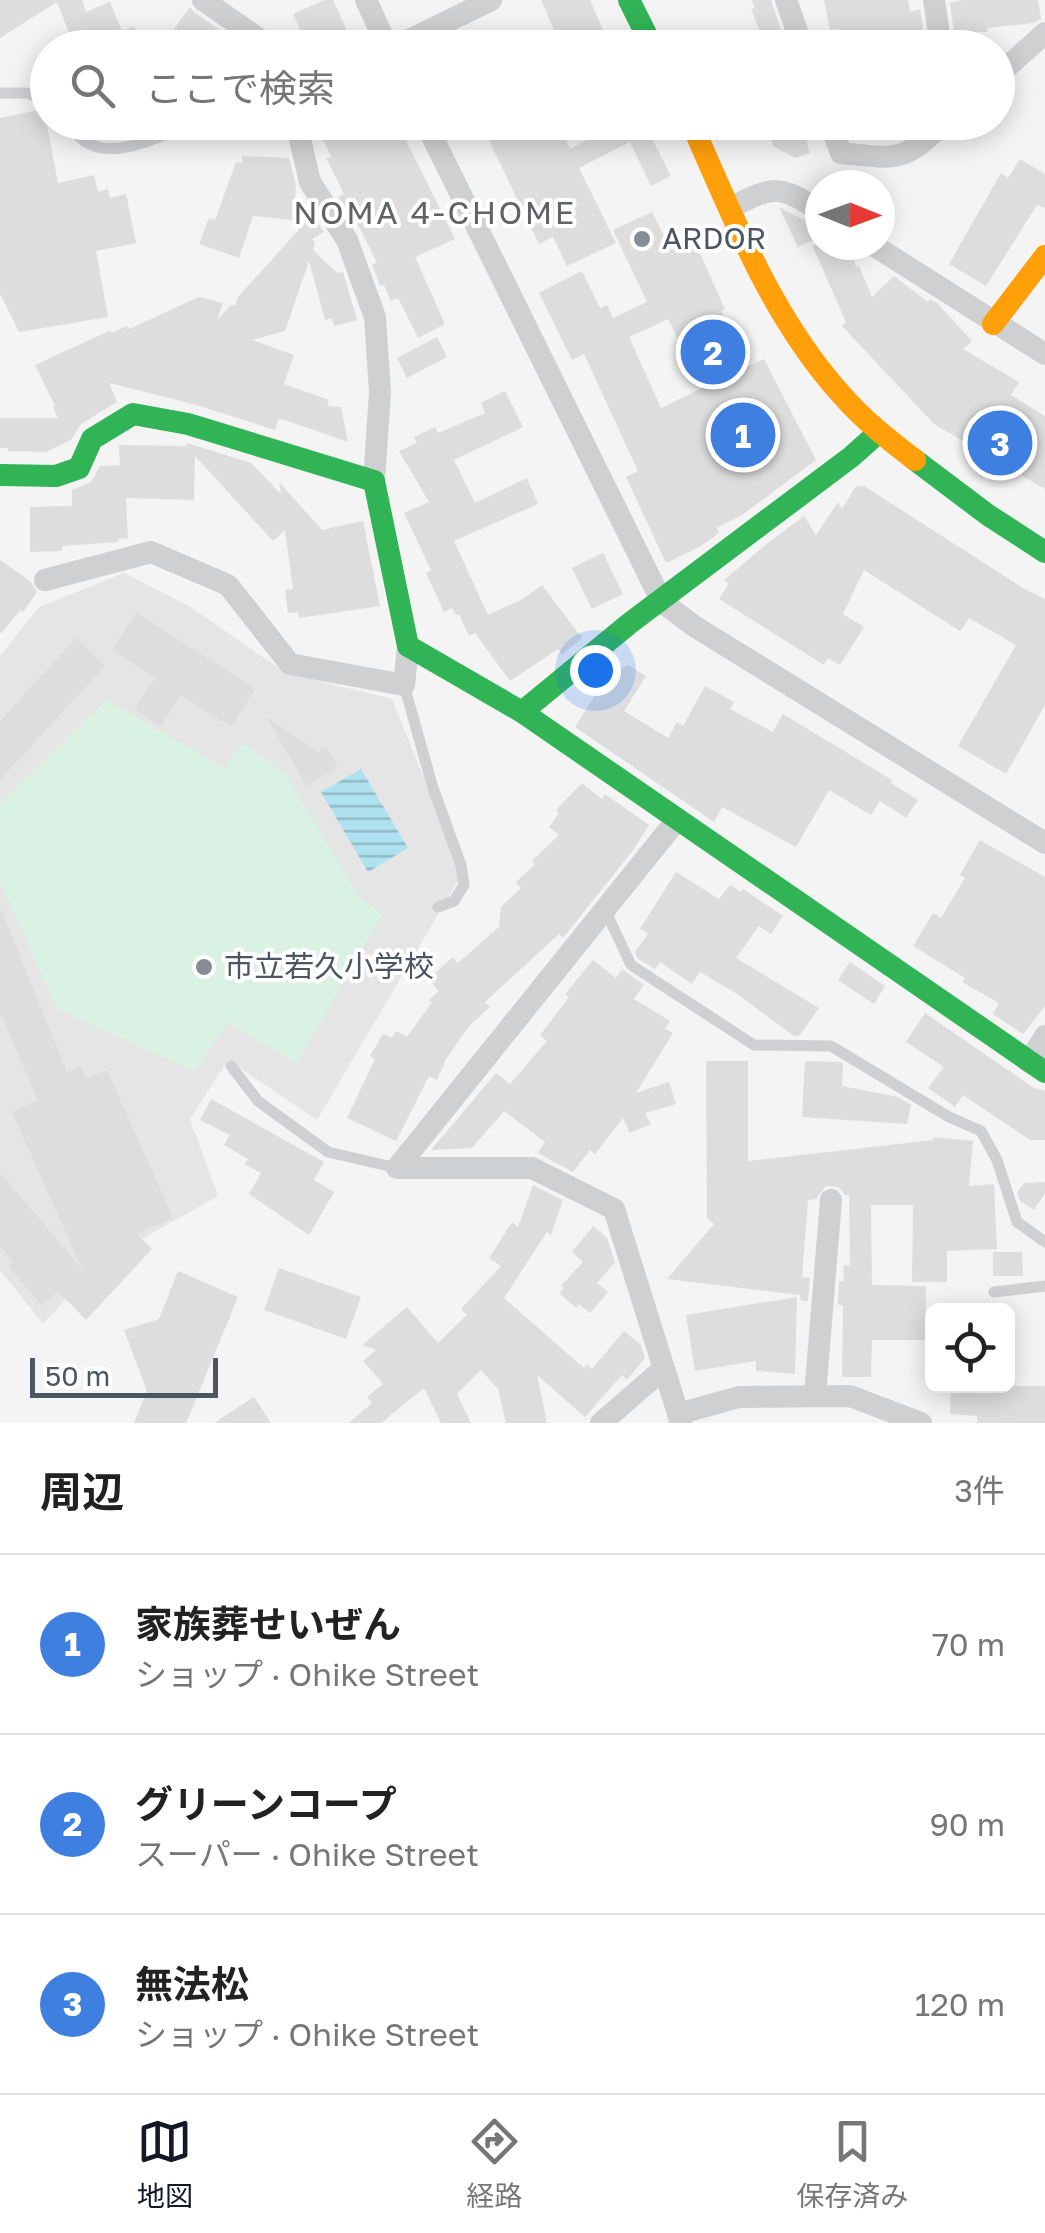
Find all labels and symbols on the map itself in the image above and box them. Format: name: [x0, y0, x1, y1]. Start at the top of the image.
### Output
north arrow: [805, 170, 895, 260]
district label: NOMA 4-CHOME: [293, 193, 577, 231]
place label: ARDOR: [662, 220, 766, 256]
marker: ARDOR: [631, 228, 653, 250]
pin: 2: [680, 314, 746, 390]
pin: 1: [710, 398, 776, 472]
pin: 3: [968, 406, 1032, 480]
your location: [570, 645, 621, 696]
place label: 市立若久小学校: [224, 948, 434, 984]
marker: 市立若久小学校: [193, 956, 215, 978]
scale bar: [30, 1353, 218, 1398]

